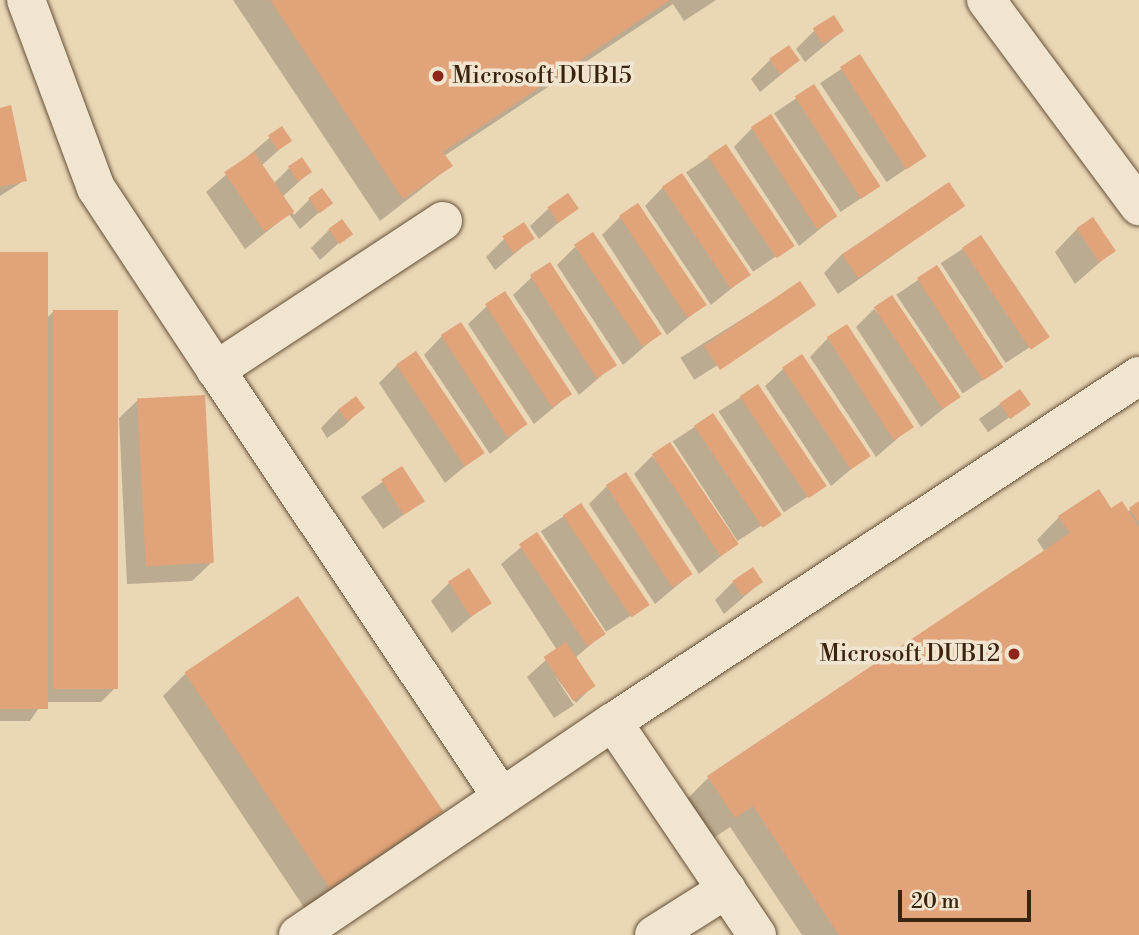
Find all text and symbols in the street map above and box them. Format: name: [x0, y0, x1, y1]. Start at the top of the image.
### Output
place label: Microsoft DUB15: [452, 62, 632, 90]
marker: Microsoft DUB15: [430, 68, 446, 84]
place label: Microsoft DUB12: [819, 640, 1000, 668]
marker: Microsoft DUB12: [1006, 646, 1022, 662]
scale bar: [901, 876, 1034, 920]
text: 20 m: [911, 889, 960, 915]

